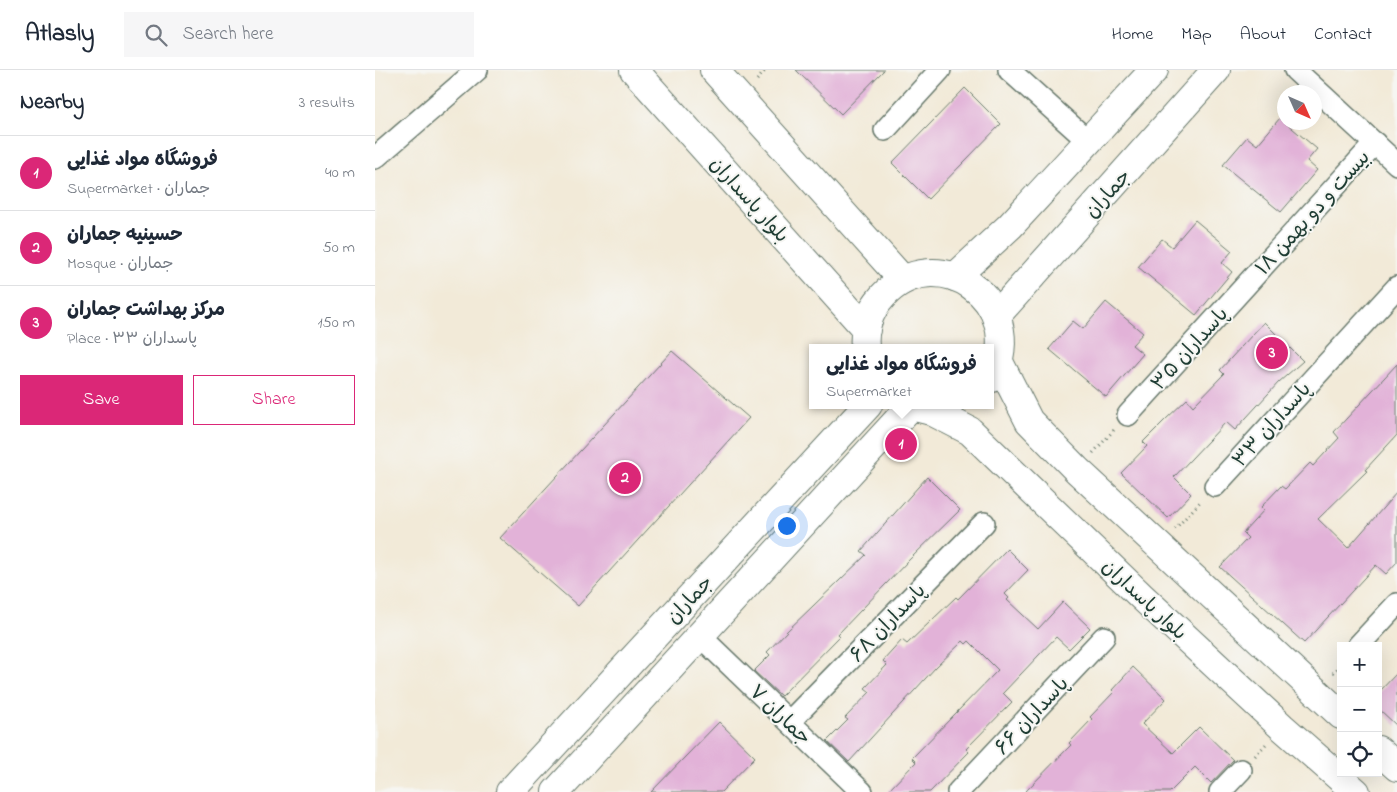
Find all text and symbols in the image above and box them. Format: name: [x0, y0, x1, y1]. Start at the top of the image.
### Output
search box: [124, 12, 474, 57]
text: Atlasly: [25, 17, 94, 52]
icon: search: [142, 21, 170, 49]
text: Search here: [182, 21, 273, 48]
text: Home: [1112, 22, 1153, 48]
text: Map: [1181, 22, 1212, 48]
text: About: [1240, 22, 1286, 48]
text: Contact: [1314, 22, 1372, 48]
north arrow: [1277, 85, 1322, 130]
text: Nearby: [20, 88, 84, 118]
text: 3 results: [299, 91, 355, 115]
street label: بیست و دو بهمن ۱۸: [1250, 145, 1378, 283]
text: فروشگاه مواد غذایی: [67, 147, 218, 174]
street label: بلوار پاسداران: [702, 151, 795, 250]
text: 1: [33, 161, 39, 185]
text: 40 m: [325, 161, 355, 185]
street label: جماران: [1079, 164, 1139, 226]
text: Supermarket · جماران: [67, 177, 210, 201]
text: حسینیه جماران: [67, 222, 183, 249]
text: 2: [32, 236, 40, 260]
text: 50 m: [323, 236, 355, 260]
text: Mosque · جماران: [67, 252, 173, 276]
text: مرکز بهداشت جماران: [67, 297, 225, 324]
street label: پاسداران ۳۵: [1145, 301, 1236, 398]
text: 3: [33, 311, 39, 335]
text: 150 m: [317, 311, 355, 335]
text: Place · پاسداران ۳۳: [67, 327, 197, 351]
pin: 3: [1256, 334, 1288, 372]
popup: [809, 344, 994, 409]
text: فروشگاه مواد غذایی: [826, 352, 977, 379]
button: Save: [20, 375, 183, 425]
button: Share: [193, 375, 355, 425]
street label: پاسداران ۳۳: [1227, 377, 1319, 475]
text: Supermarket: [826, 380, 912, 404]
pin: 1: [885, 425, 917, 463]
pin: 2: [609, 459, 641, 497]
your location: [774, 513, 800, 539]
street label: بلوار پاسداران: [1094, 554, 1192, 648]
street label: جماران: [661, 570, 721, 632]
street label: پاسداران ۶۸: [844, 578, 934, 670]
map controls: [1337, 642, 1382, 777]
button: +: [1337, 642, 1382, 687]
street label: پاسداران ۶۶: [989, 671, 1077, 762]
street label: جماران ۷: [742, 679, 817, 753]
button: −: [1337, 687, 1382, 732]
button: locate: [1337, 732, 1382, 777]

